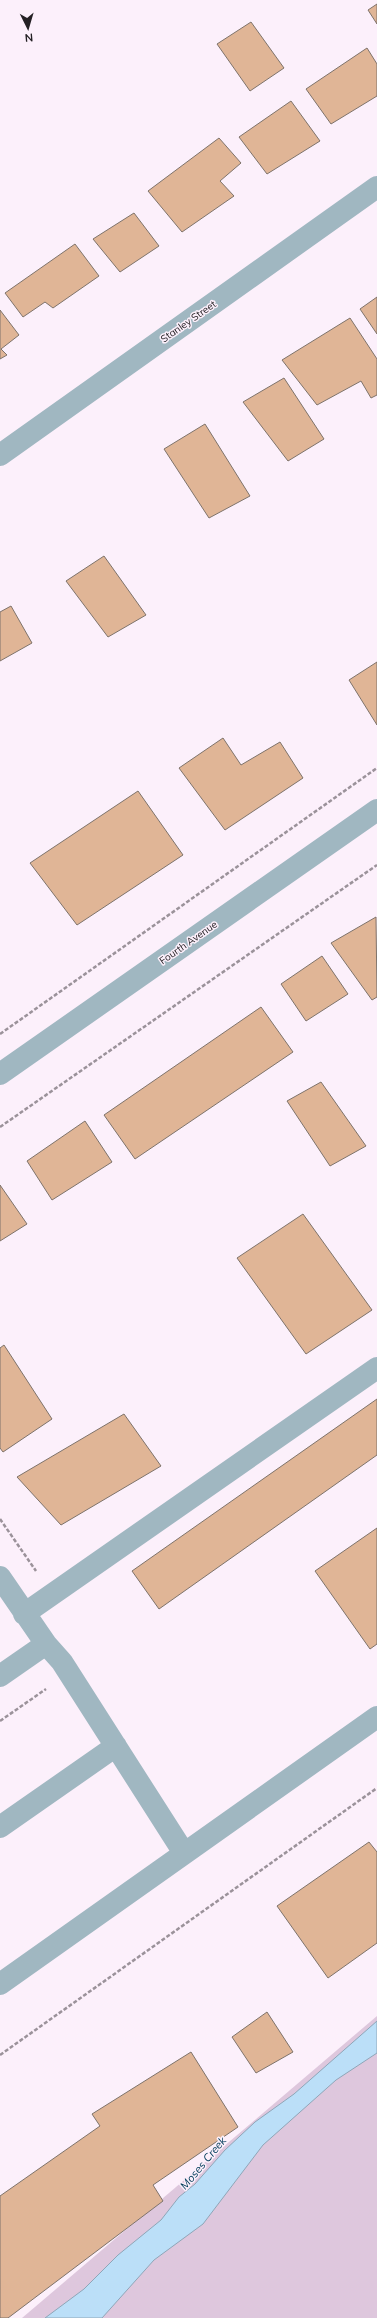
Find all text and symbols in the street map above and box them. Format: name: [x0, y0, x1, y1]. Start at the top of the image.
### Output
north arrow: [8, 8, 48, 48]
text: N: [24, 31, 34, 45]
street label: Stanley Street: [158, 297, 219, 345]
street label: Fourth Avenue: [157, 918, 220, 967]
water label: Moses Creek: [177, 2134, 229, 2192]

